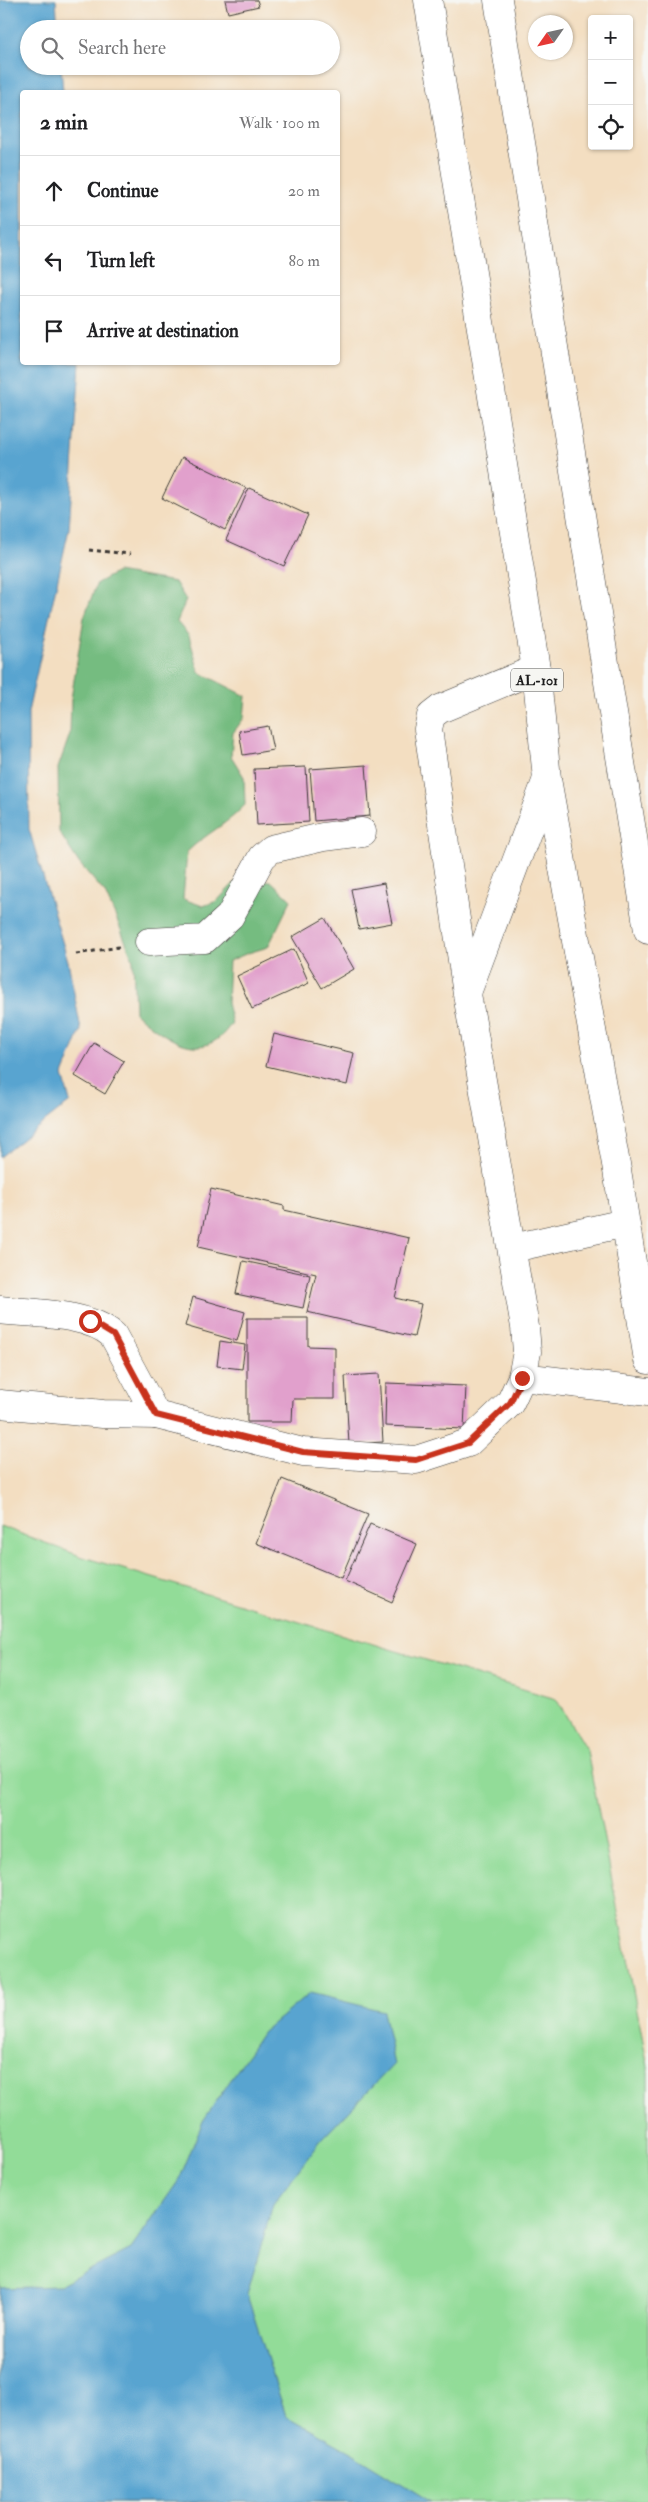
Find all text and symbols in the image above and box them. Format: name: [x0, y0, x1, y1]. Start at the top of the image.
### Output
north arrow: [528, 15, 573, 60]
map controls: [588, 15, 633, 150]
button: +: [588, 15, 633, 60]
search box: [20, 20, 340, 75]
icon: search: [38, 34, 66, 62]
text: Search here: [78, 36, 166, 60]
button: −: [588, 60, 633, 105]
button: locate: [588, 105, 633, 150]
text: 2 min: [40, 109, 88, 136]
text: Walk · 100 m: [239, 113, 320, 133]
icon: ahead: [40, 177, 68, 205]
text: Continue: [87, 179, 158, 203]
text: 20 m: [288, 181, 320, 201]
icon: left: [40, 247, 68, 275]
text: Turn left: [87, 249, 155, 273]
text: 80 m: [289, 251, 320, 271]
icon: arrive: [40, 317, 68, 345]
text: Arrive at destination: [87, 319, 239, 343]
road number: AL-101: [511, 668, 563, 692]
route start: [79, 1310, 102, 1333]
route end: [511, 1367, 534, 1390]

